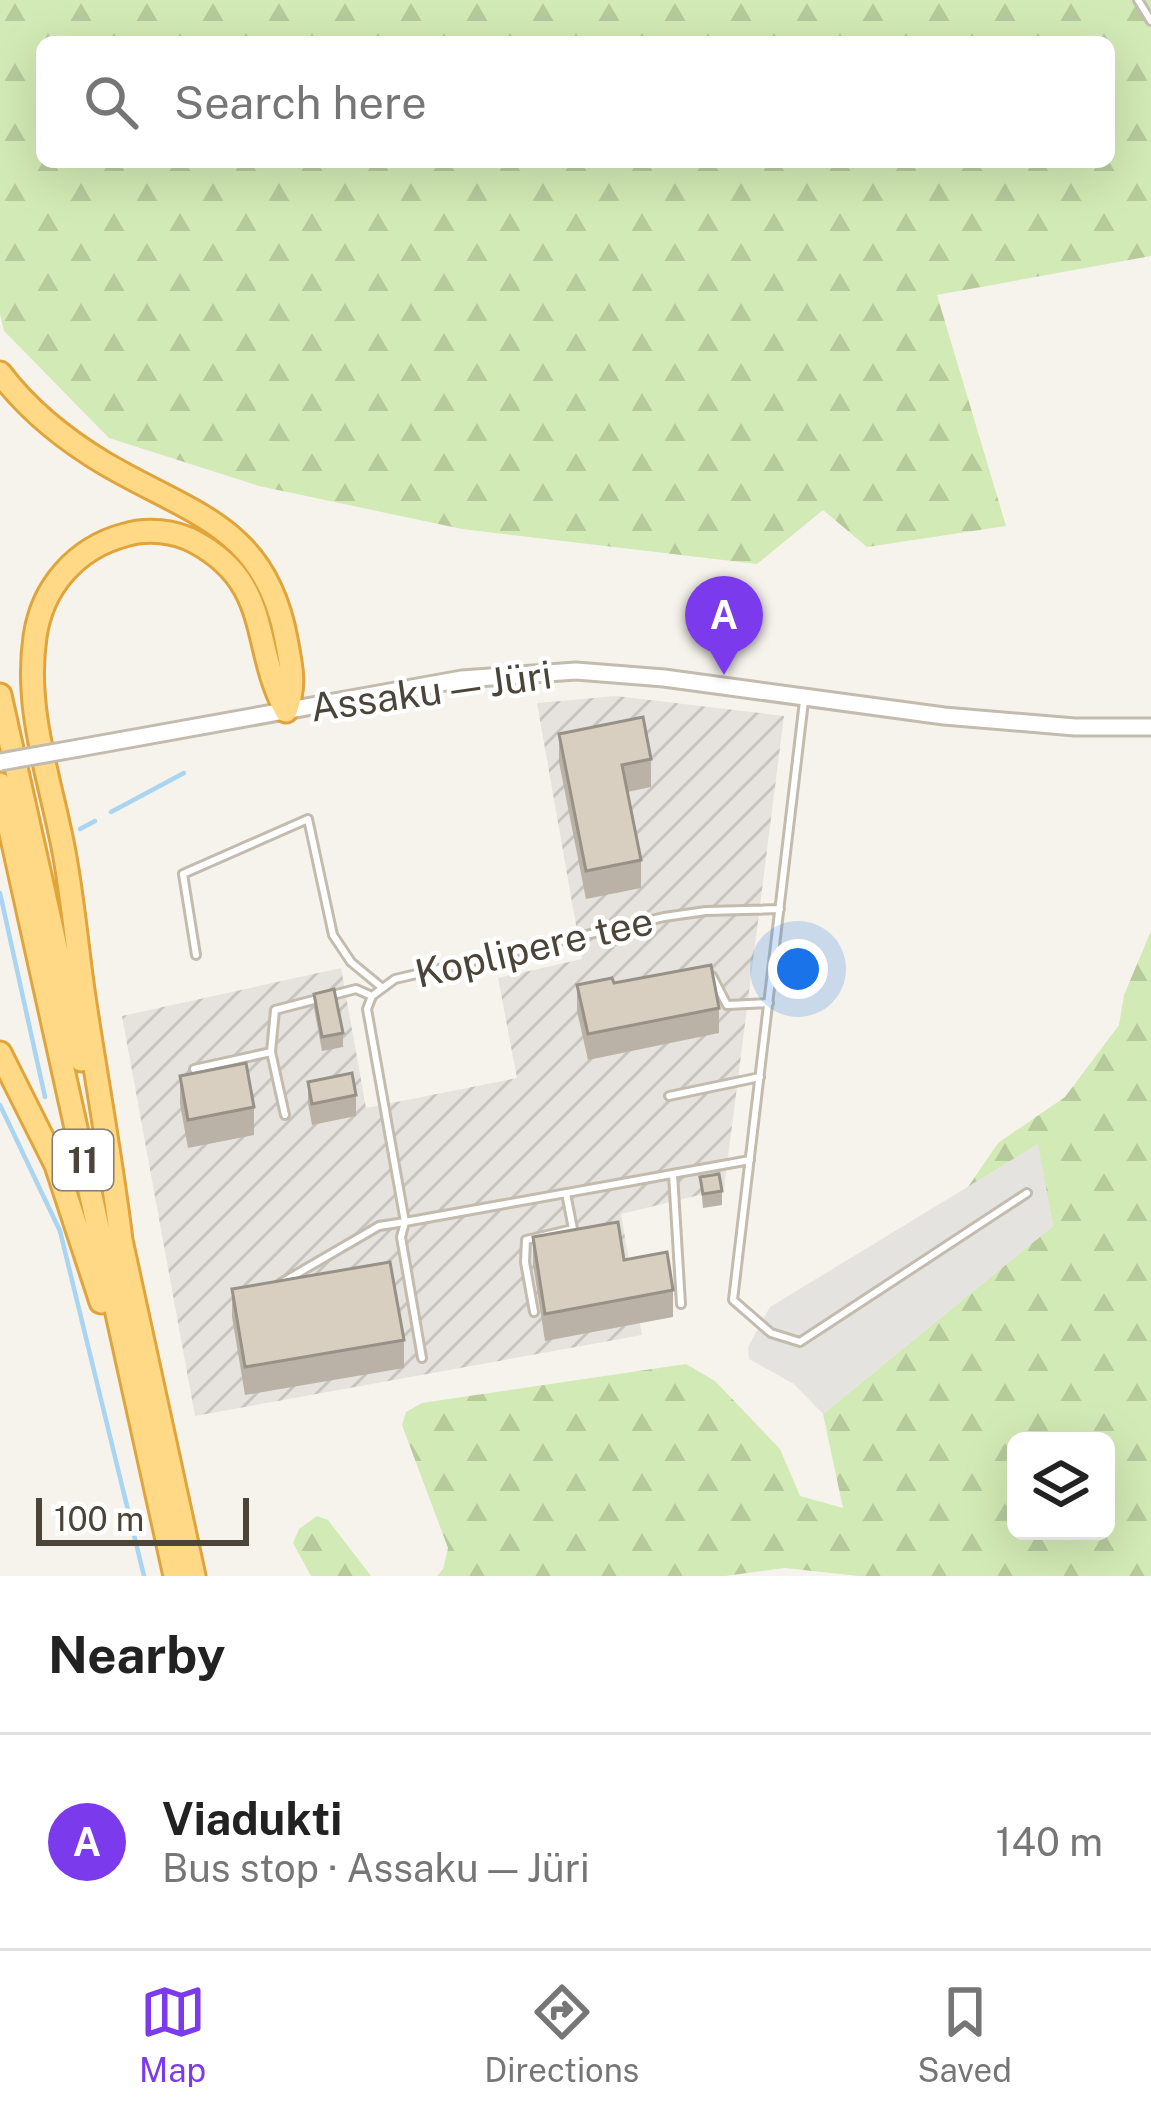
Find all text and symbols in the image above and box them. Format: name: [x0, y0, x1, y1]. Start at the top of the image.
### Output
search box: [36, 36, 1115, 168]
icon: search: [78, 69, 144, 135]
text: Search here: [174, 76, 427, 129]
pin: A: [685, 576, 763, 675]
street label: Assaku — Jüri: [307, 651, 555, 731]
street label: Koplipere tee: [411, 897, 657, 997]
your location: [768, 939, 828, 999]
road number: 11: [53, 1130, 113, 1190]
map controls: [1007, 1432, 1115, 1540]
button: layers: [1007, 1432, 1115, 1540]
scale bar: [36, 1492, 249, 1545]
text: 100 m: [54, 1500, 144, 1538]
text: Nearby: [48, 1625, 225, 1684]
text: Viadukti: [162, 1792, 342, 1845]
text: A: [73, 1819, 101, 1865]
text: 140 m: [996, 1819, 1103, 1865]
text: Bus stop · Assaku — Jüri: [162, 1845, 590, 1891]
tab: Map: [139, 1979, 206, 2089]
tab: Directions: [484, 1979, 639, 2089]
tab: Saved: [918, 1979, 1012, 2089]

